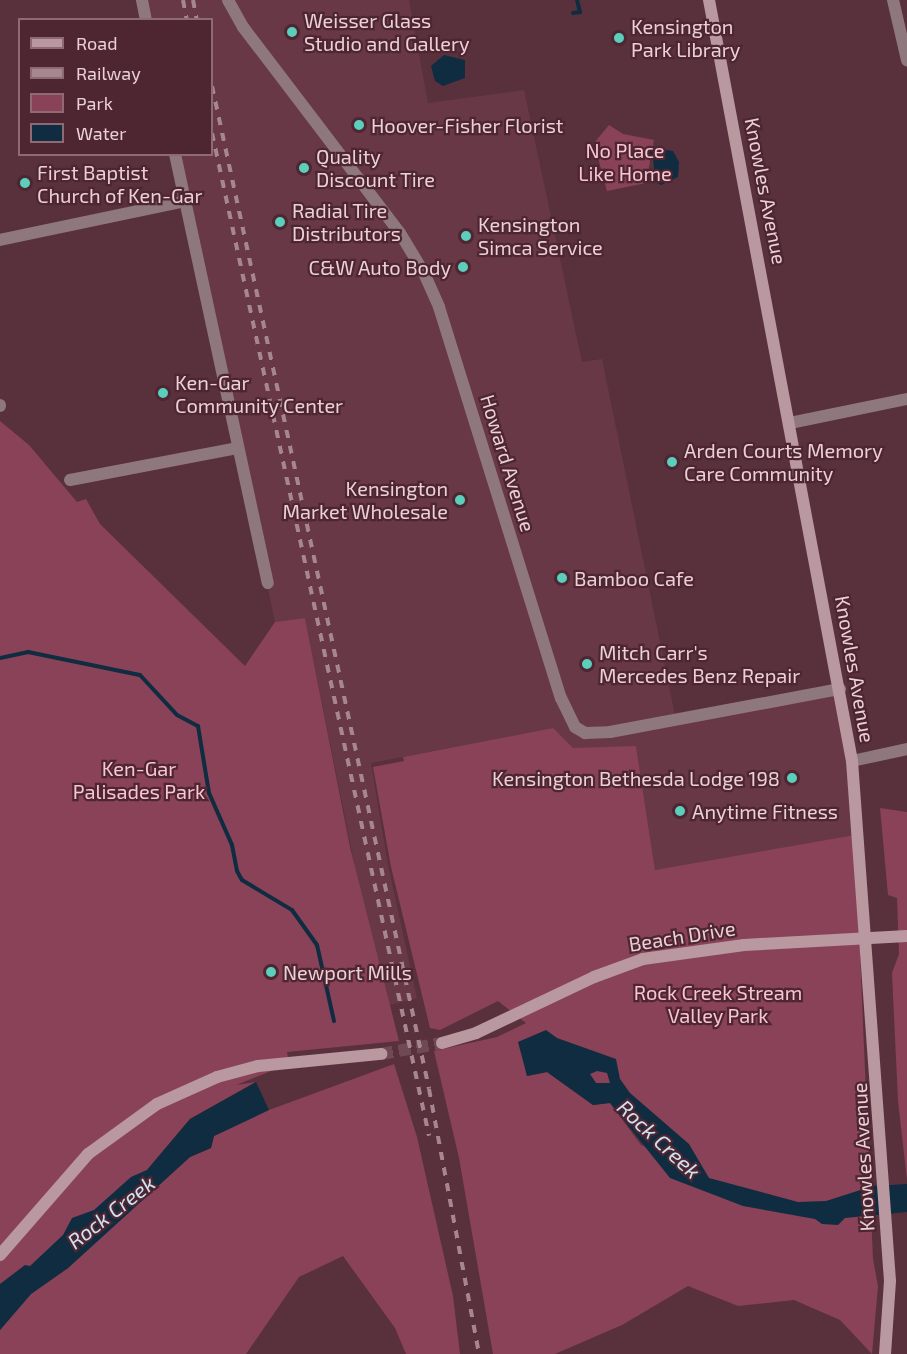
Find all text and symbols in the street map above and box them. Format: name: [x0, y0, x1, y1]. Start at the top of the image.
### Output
place label: Weisser Glass Studio and Gallery: [304, 8, 470, 55]
place label: Kensington Park Library: [631, 14, 741, 61]
legend: [18, 18, 213, 156]
marker: Weisser Glass Studio and Gallery: [285, 25, 299, 39]
marker: Kensington Park Library: [612, 31, 626, 45]
text: Road: [76, 32, 117, 54]
text: Railway: [76, 62, 141, 84]
text: Park: [76, 92, 113, 114]
place label: Hoover-Fisher Florist: [371, 113, 564, 137]
street label: Knowles Avenue: [740, 115, 792, 267]
marker: Hoover-Fisher Florist: [352, 118, 366, 132]
text: Water: [76, 122, 126, 144]
park label: No Place Like Home: [578, 138, 672, 185]
place label: Quality Discount Tire: [316, 144, 436, 191]
place label: First Baptist Church of Ken-Gar: [37, 160, 203, 207]
marker: Quality Discount Tire: [297, 161, 311, 175]
marker: First Baptist Church of Ken-Gar: [18, 176, 32, 190]
place label: Radial Tire Distributors: [292, 198, 401, 245]
place label: Kensington Simca Service: [478, 213, 603, 260]
marker: Radial Tire Distributors: [273, 215, 287, 229]
marker: Kensington Simca Service: [459, 229, 473, 243]
place label: C&W Auto Body: [308, 255, 451, 279]
marker: C&W Auto Body: [456, 260, 470, 274]
place label: Ken-Gar Community Center: [175, 370, 344, 417]
marker: Ken-Gar Community Center: [156, 386, 170, 400]
street label: Howard Avenue: [476, 391, 540, 535]
place label: Arden Courts Memory Care Community: [684, 438, 883, 485]
marker: Arden Courts Memory Care Community: [665, 455, 679, 469]
place label: Kensington Market Wholesale: [282, 476, 448, 523]
marker: Kensington Market Wholesale: [453, 493, 467, 507]
place label: Bamboo Cafe: [574, 566, 694, 590]
marker: Bamboo Cafe: [555, 571, 569, 585]
street label: Knowles Avenue: [830, 593, 880, 745]
place label: Mitch Carr's Mercedes Benz Repair: [599, 640, 800, 687]
marker: Mitch Carr's Mercedes Benz Repair: [580, 657, 594, 671]
park label: Ken-Gar Palisades Park: [73, 756, 205, 803]
place label: Kensington Bethesda Lodge 198: [492, 766, 780, 790]
marker: Kensington Bethesda Lodge 198: [785, 771, 799, 785]
place label: Anytime Fitness: [692, 799, 838, 823]
marker: Anytime Fitness: [673, 804, 687, 818]
street label: Beach Drive: [627, 916, 737, 956]
place label: Newport Mills: [283, 960, 412, 984]
marker: Newport Mills: [264, 965, 278, 979]
park label: Rock Creek Stream Valley Park: [633, 981, 803, 1028]
street label: Knowles Avenue: [847, 1082, 879, 1232]
water label: Rock Creek: [612, 1094, 706, 1184]
water label: Rock Creek: [62, 1170, 160, 1254]

